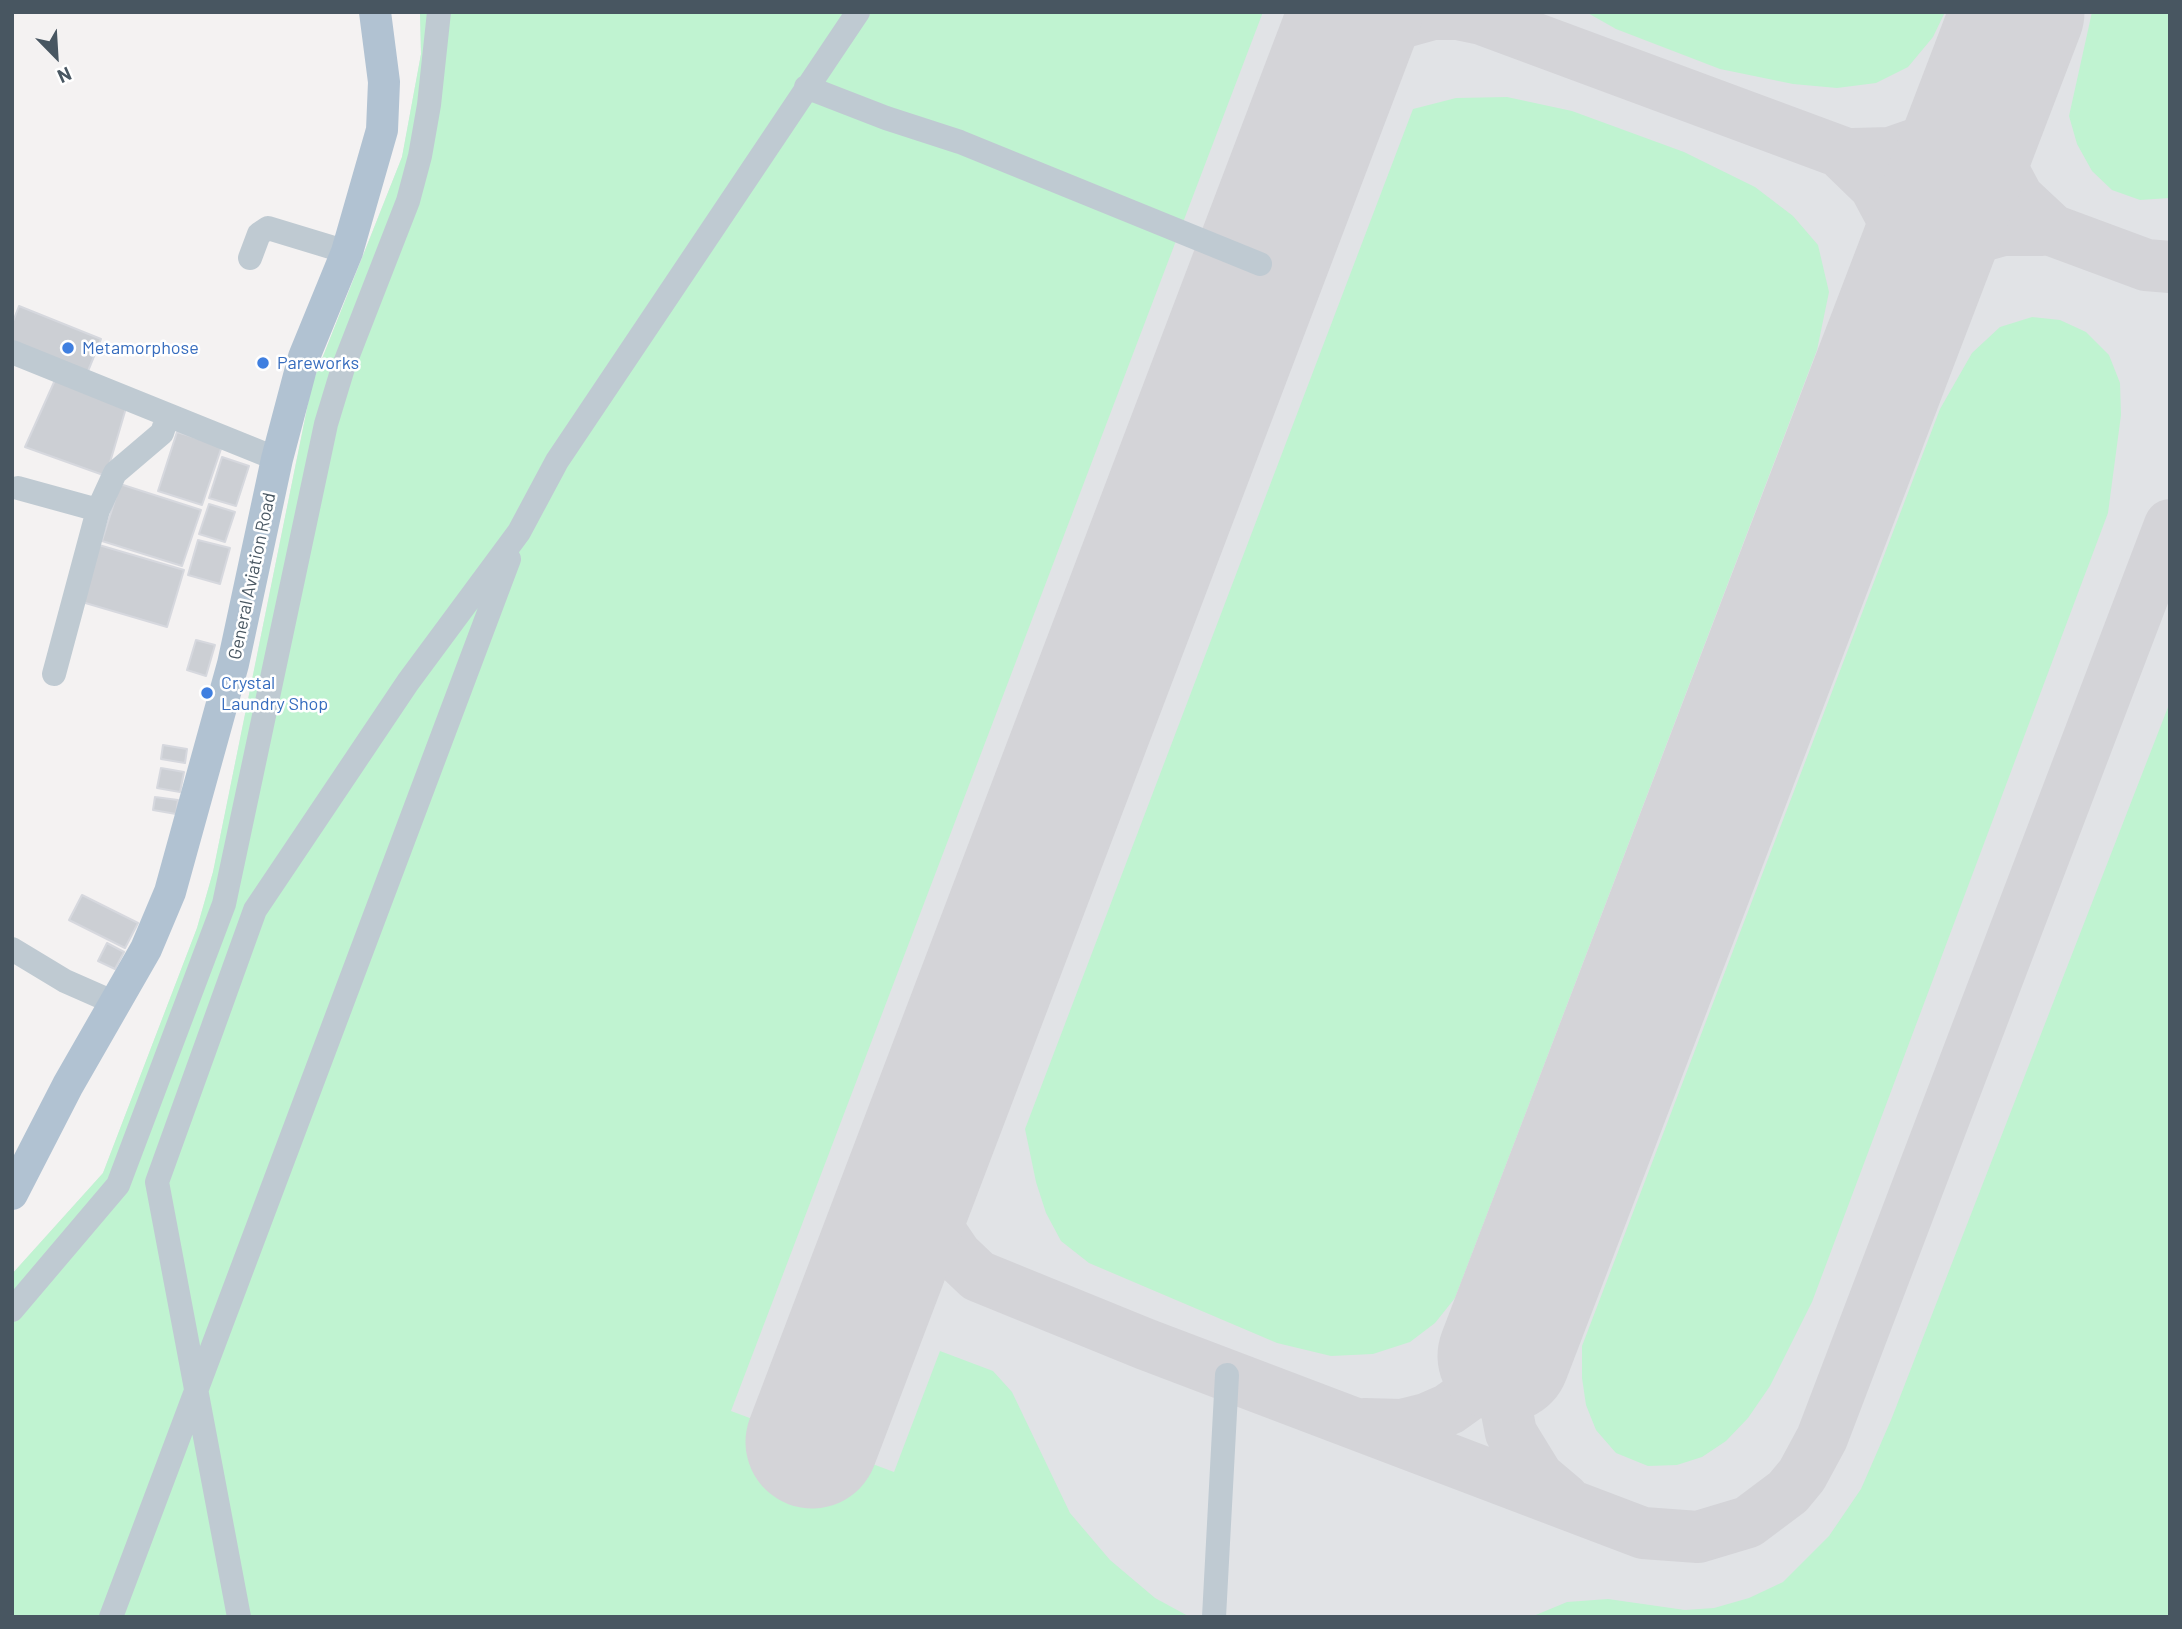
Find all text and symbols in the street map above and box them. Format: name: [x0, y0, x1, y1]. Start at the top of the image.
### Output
north arrow: [21, 21, 91, 91]
text: N: [54, 63, 75, 89]
place label: Metamorphose: [82, 337, 199, 359]
marker: Metamorphose: [60, 340, 76, 356]
place label: Pareworks: [277, 352, 359, 374]
marker: Pareworks: [255, 355, 271, 371]
street label: General Aviation Road: [224, 491, 280, 661]
place label: Crystal Laundry Shop: [221, 672, 328, 714]
marker: Crystal Laundry Shop: [199, 685, 215, 701]

